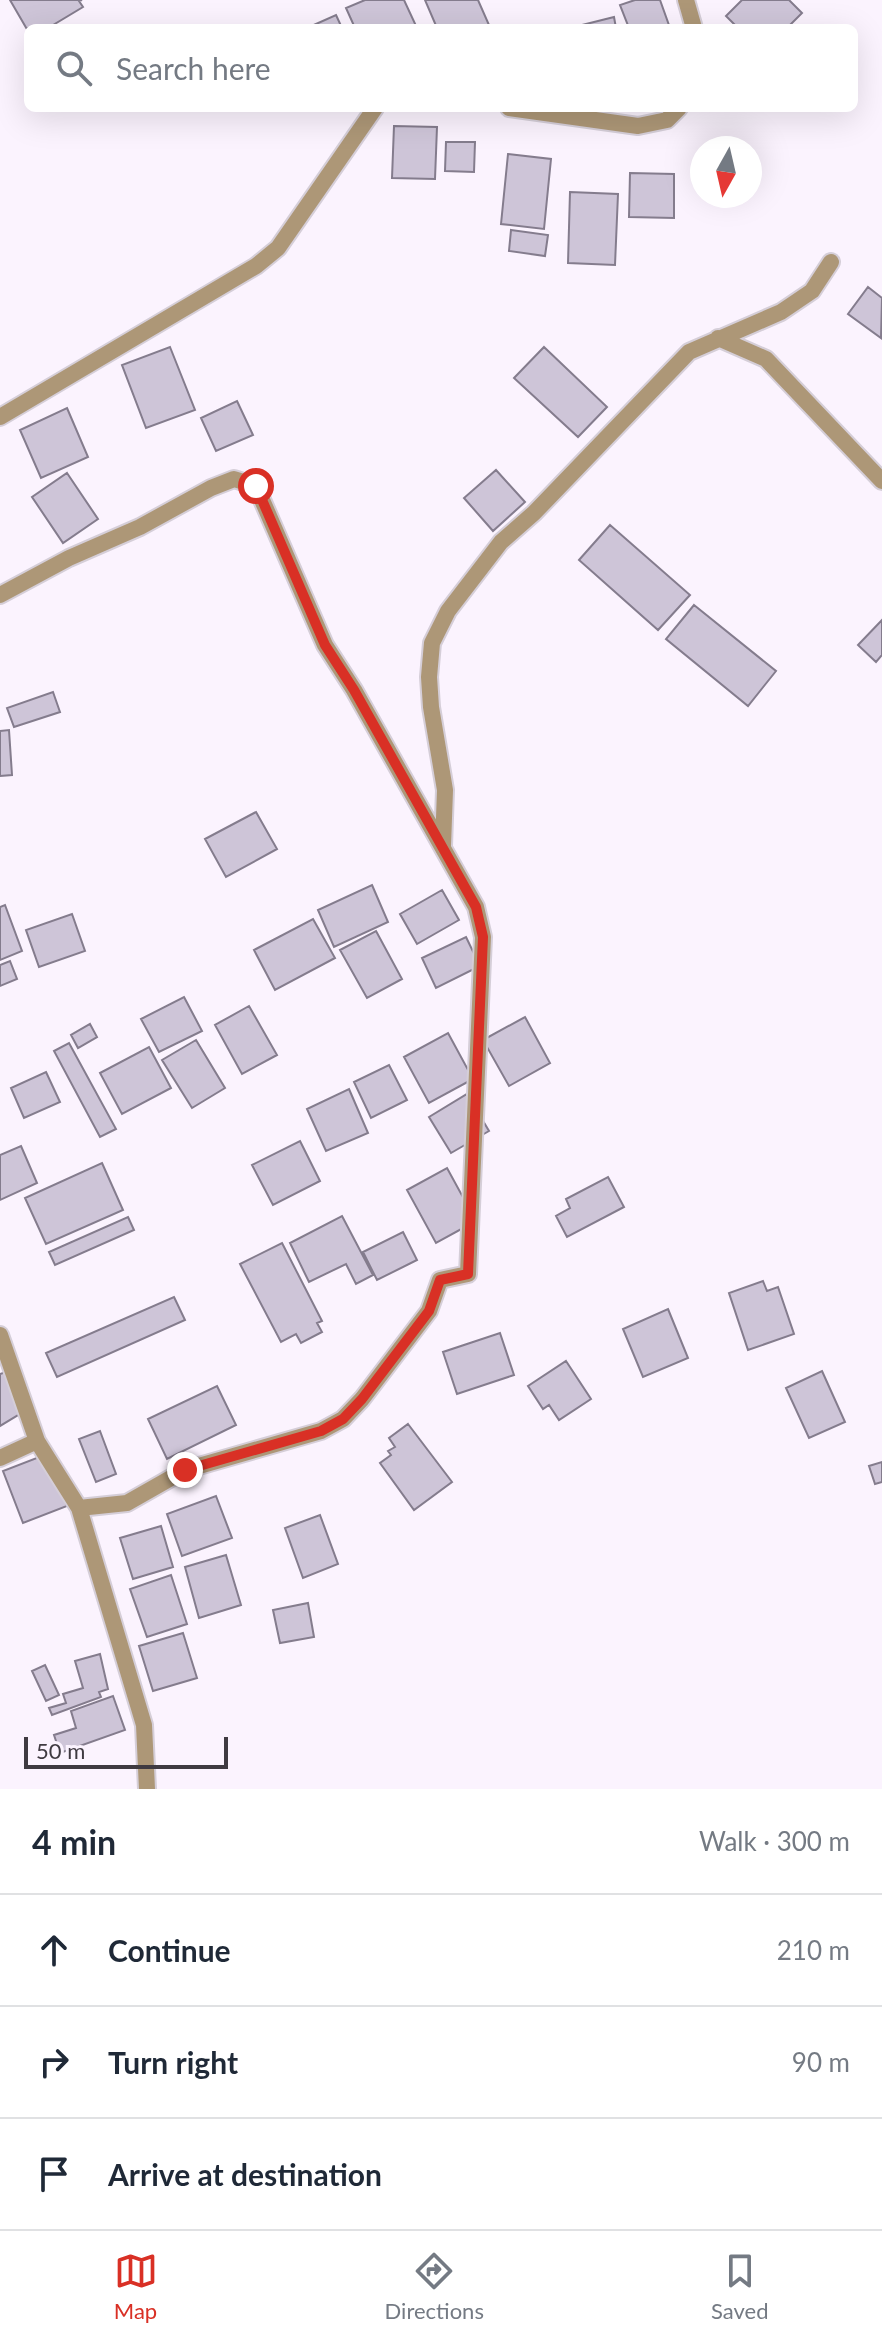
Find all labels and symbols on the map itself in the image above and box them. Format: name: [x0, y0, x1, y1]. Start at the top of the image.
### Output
north arrow: [690, 136, 762, 208]
route start: [238, 468, 274, 504]
route end: [167, 1452, 203, 1488]
scale bar: [24, 1733, 228, 1769]

